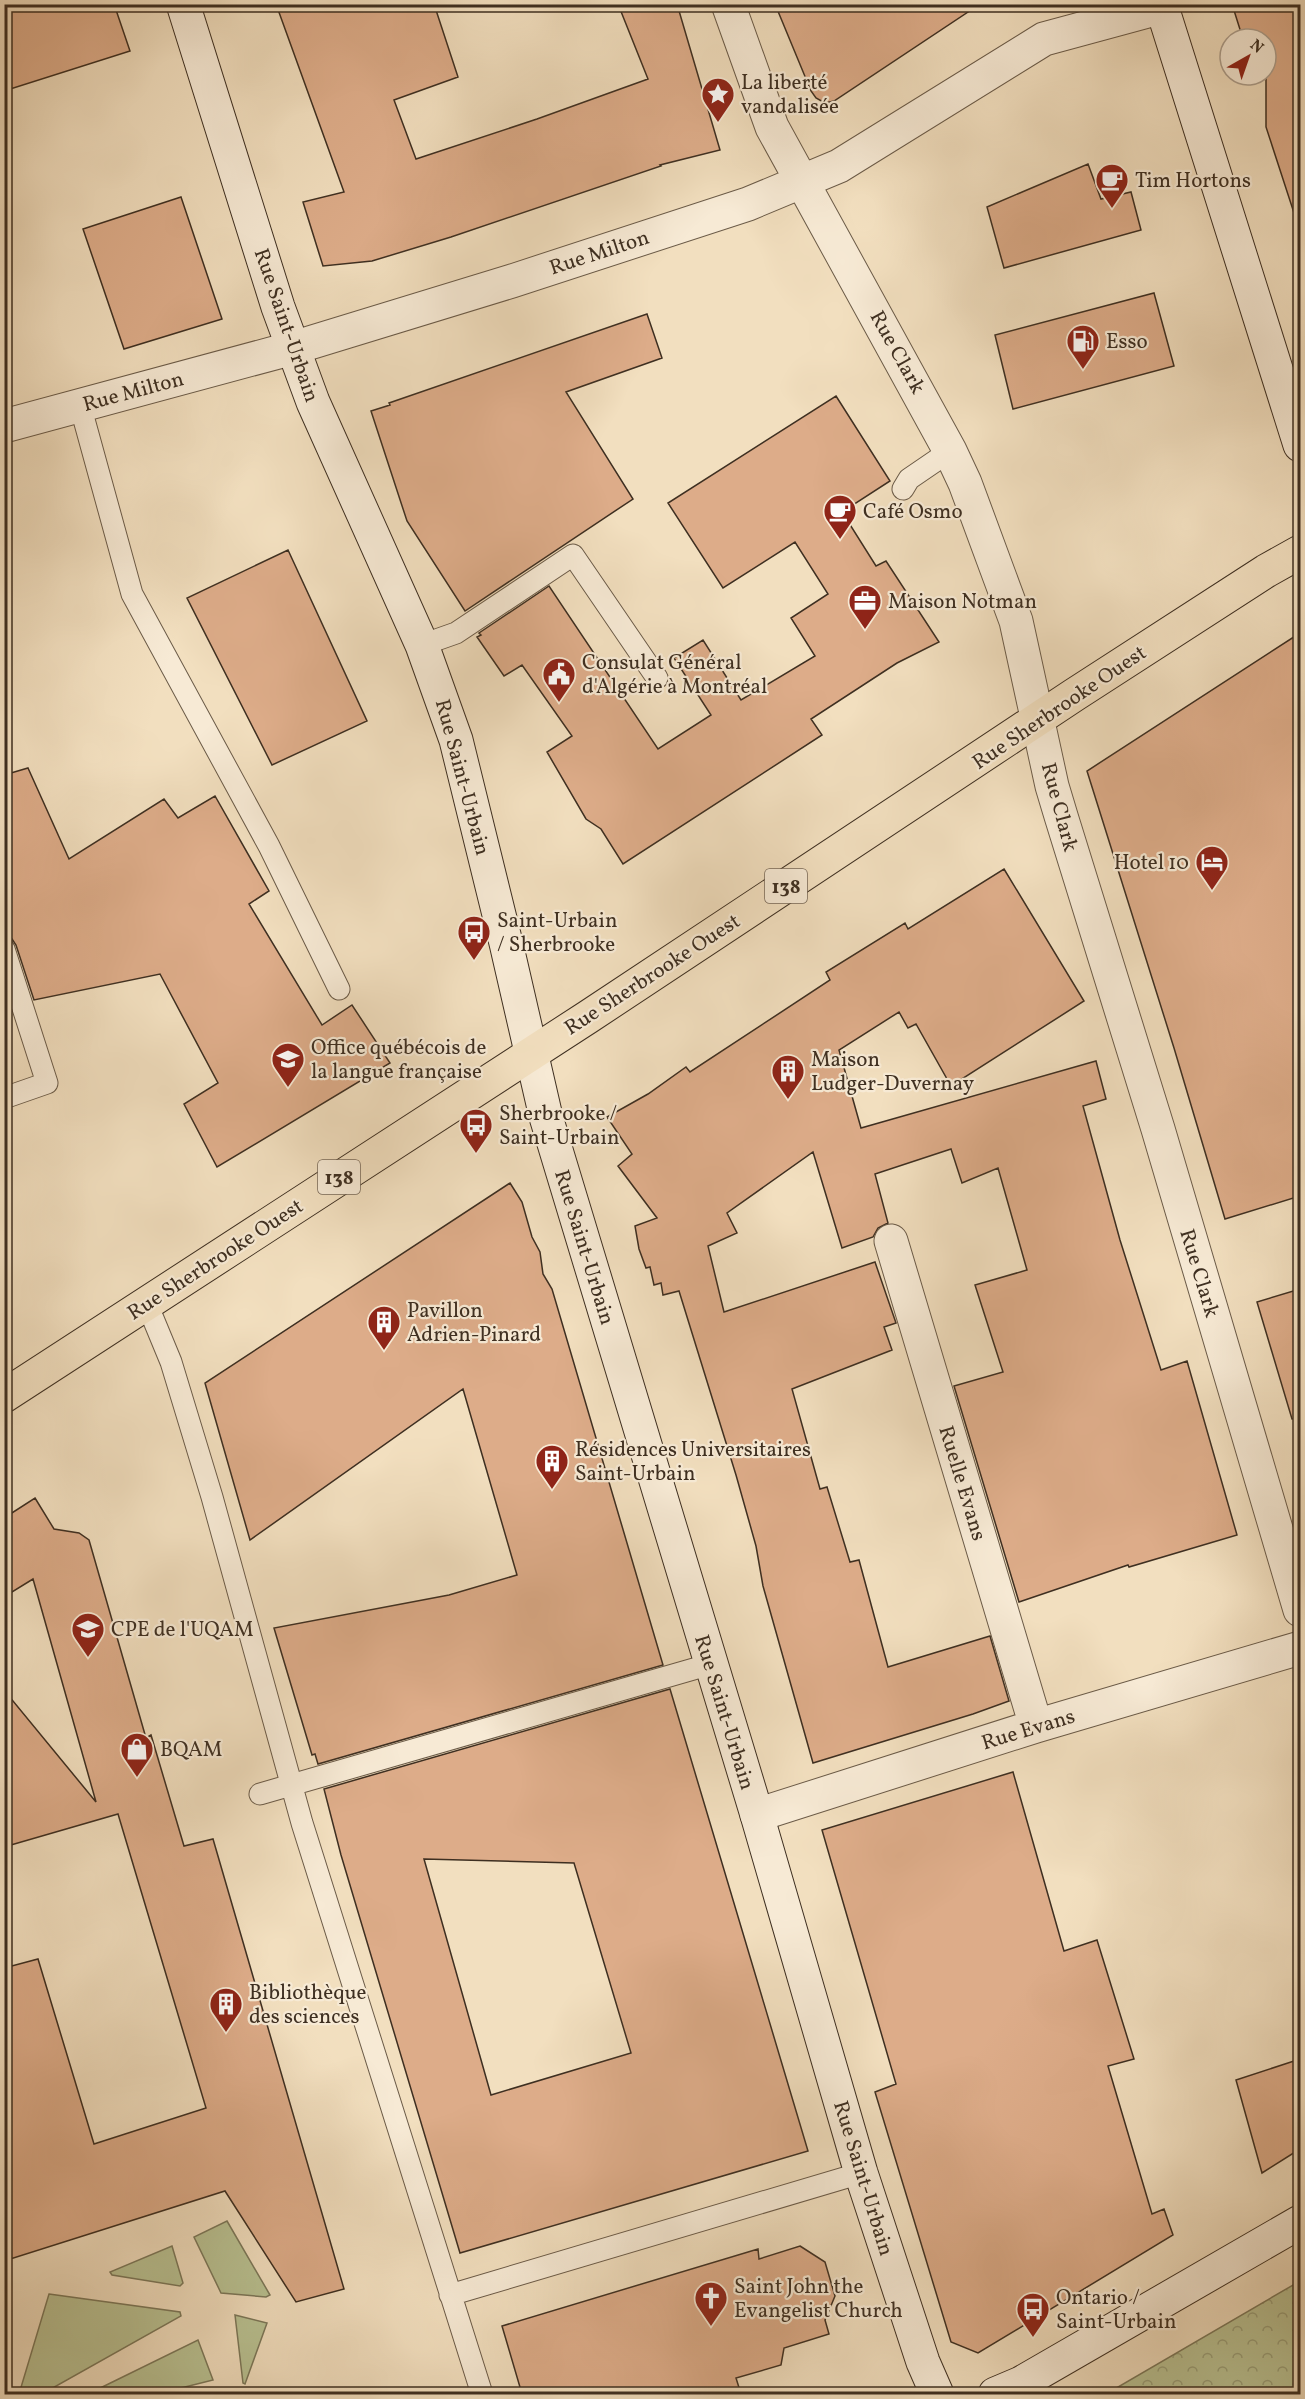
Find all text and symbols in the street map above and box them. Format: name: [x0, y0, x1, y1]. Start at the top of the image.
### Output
north arrow: [1218, 27, 1278, 87]
text: N: [1245, 35, 1268, 59]
place label: La liberté vandalisée: [741, 69, 839, 122]
place icon: La liberté vandalisée: [700, 76, 736, 123]
cafe icon: Tim Hortons: [1094, 162, 1130, 209]
place label: Tim Hortons: [1135, 167, 1251, 196]
street label: Rue Milton: [546, 224, 653, 283]
street label: Rue Saint-Urbain: [246, 245, 325, 406]
street label: Rue Clark: [862, 306, 932, 400]
fuel station icon: Esso: [1065, 323, 1101, 370]
place label: Esso: [1106, 328, 1148, 357]
street label: Rue Milton: [80, 365, 187, 420]
cafe icon: Café Osmo: [822, 493, 858, 540]
place label: Café Osmo: [863, 498, 963, 527]
office icon: Maison Notman: [847, 583, 883, 630]
place label: Maison Notman: [888, 588, 1037, 617]
street label: Rue Sherbrooke Ouest: [967, 639, 1153, 777]
place label: Consulat Général d'Algérie à Montréal: [582, 649, 767, 702]
public building icon: Consulat Général d'Algérie à Montréal: [541, 656, 577, 703]
street label: Rue Saint-Urbain: [427, 696, 496, 859]
street label: Rue Clark: [1033, 760, 1084, 856]
hotel icon: Hotel 10: [1194, 844, 1230, 891]
place label: Hotel 10: [1114, 849, 1189, 878]
road number: 138: [765, 869, 807, 903]
place label: Saint-Urbain / Sherbrooke: [497, 907, 617, 960]
street label: Rue Sherbrooke Ouest: [559, 907, 746, 1043]
bus stop icon: Saint-Urbain / Sherbrooke: [456, 914, 492, 961]
place label: Office québécois de la langue française: [311, 1034, 486, 1087]
school or university icon: Office québécois de la langue française: [270, 1041, 306, 1088]
place label: Maison Ludger-Duvernay: [811, 1046, 975, 1099]
building icon: Maison Ludger-Duvernay: [770, 1053, 806, 1100]
place label: Sherbrooke / Saint-Urbain: [499, 1100, 619, 1153]
bus stop icon: Sherbrooke / Saint-Urbain: [458, 1107, 494, 1154]
road number: 138: [318, 1160, 360, 1194]
street label: Rue Saint-Urbain: [546, 1166, 621, 1329]
street label: Rue Sherbrooke Ouest: [122, 1192, 309, 1328]
street label: Rue Clark: [1171, 1226, 1226, 1322]
place label: Pavillon Adrien-Pinard: [407, 1297, 541, 1350]
building icon: Pavillon Adrien-Pinard: [366, 1304, 402, 1351]
street label: Ruelle Evans: [930, 1423, 993, 1544]
place label: Résidences Universitaires Saint-Urbain: [575, 1436, 811, 1489]
building icon: Résidences Universitaires Saint-Urbain: [534, 1443, 570, 1490]
school or university icon: CPE de l'UQAM: [70, 1611, 106, 1658]
place label: CPE de l'UQAM: [111, 1616, 254, 1645]
street label: Rue Saint-Urbain: [686, 1631, 761, 1794]
street label: Rue Evans: [978, 1703, 1079, 1758]
shop icon: BQAM: [119, 1731, 155, 1778]
place label: BQAM: [160, 1736, 222, 1765]
place label: Bibliothèque des sciences: [249, 1979, 367, 2032]
building icon: Bibliothèque des sciences: [208, 1986, 244, 2033]
street label: Rue Saint-Urbain: [825, 2097, 900, 2260]
place label: Saint John the Evangelist Church: [734, 2273, 903, 2326]
church icon: Saint John the Evangelist Church: [693, 2280, 729, 2327]
place label: Ontario / Saint-Urbain: [1056, 2284, 1176, 2337]
bus stop icon: Ontario / Saint-Urbain: [1015, 2291, 1051, 2338]

